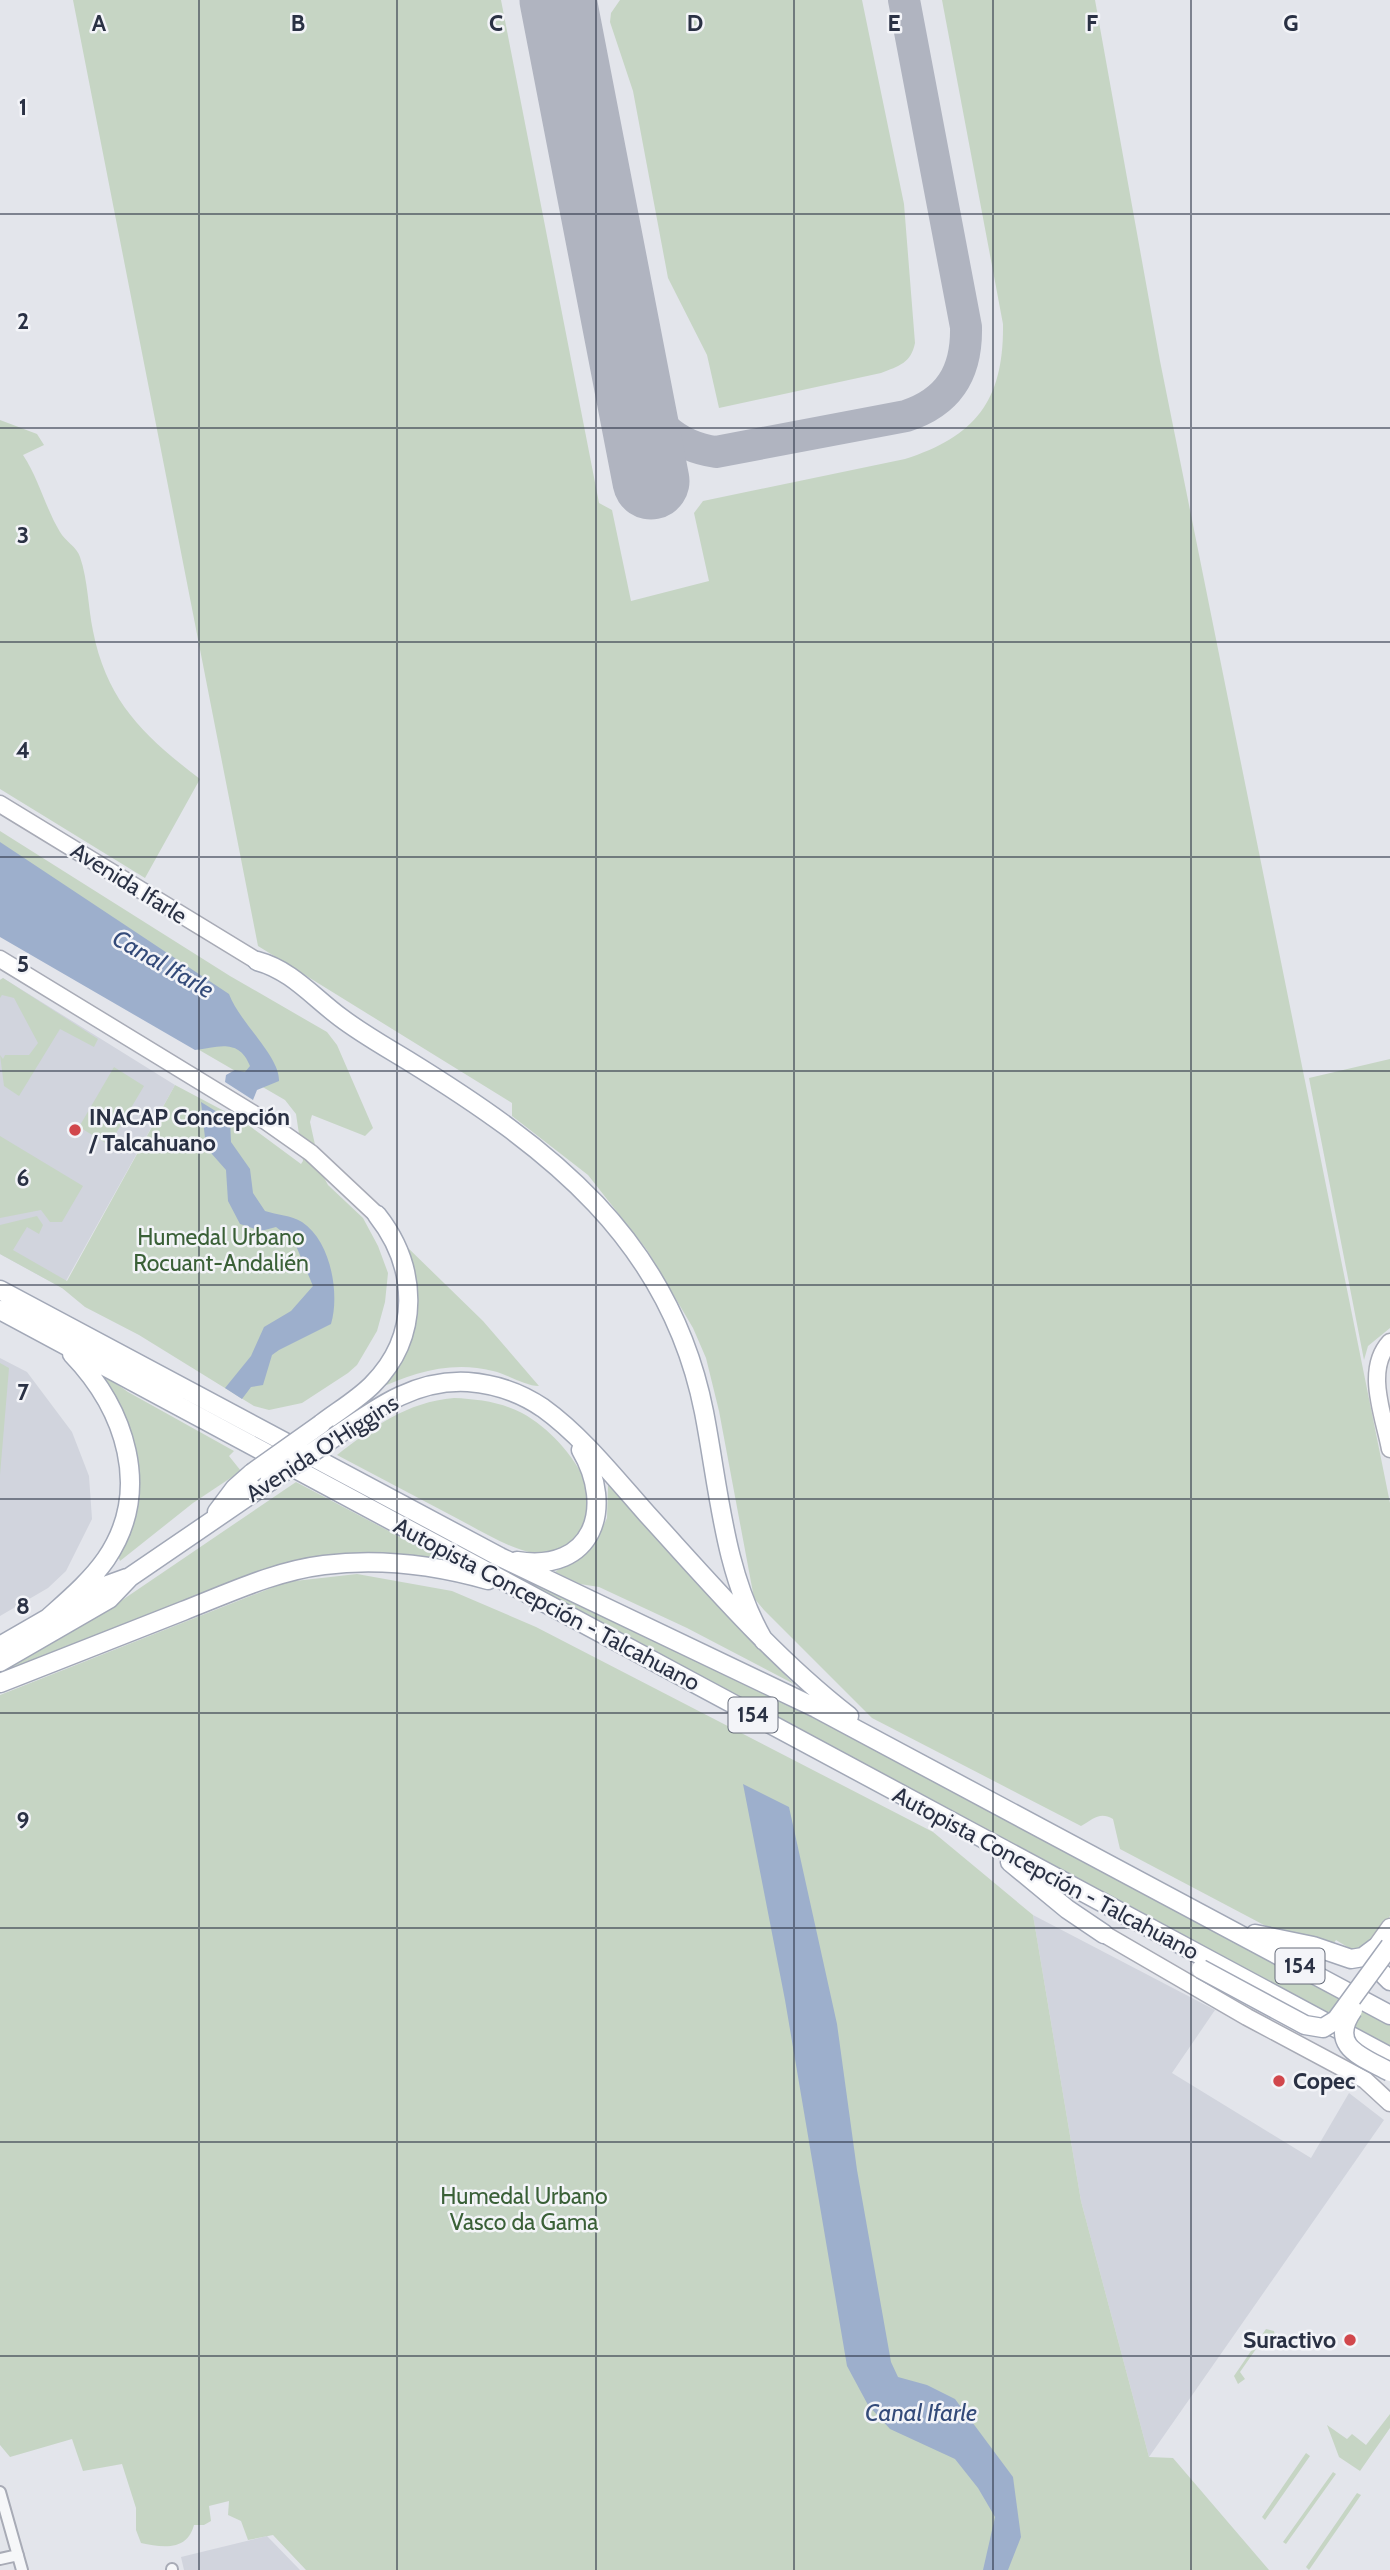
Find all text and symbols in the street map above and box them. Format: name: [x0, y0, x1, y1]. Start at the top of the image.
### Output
text: A: [92, 9, 107, 37]
text: B: [291, 9, 305, 37]
text: C: [489, 9, 503, 37]
text: D: [687, 9, 703, 37]
text: E: [887, 9, 901, 37]
text: F: [1086, 9, 1098, 37]
text: G: [1283, 9, 1299, 37]
text: 1: [19, 93, 27, 121]
text: 2: [17, 307, 29, 335]
text: 3: [17, 521, 29, 549]
text: 4: [16, 736, 30, 764]
street label: Avenida Ifarle: [66, 836, 192, 930]
water label: Canal Ifarle: [107, 923, 219, 1004]
text: 5: [17, 950, 29, 978]
place label: INACAP Concepción / Talcahuano: [88, 1103, 290, 1157]
marker: INACAP Concepción / Talcahuano: [67, 1122, 83, 1138]
text: 6: [17, 1164, 29, 1192]
park label: Humedal Urbano Rocuant-Andalién: [133, 1223, 309, 1277]
text: 7: [17, 1378, 29, 1406]
street label: Avenida O'Higgins: [241, 1388, 403, 1508]
street label: Autopista Concepción - Talcahuano: [389, 1511, 705, 1697]
text: 8: [16, 1592, 30, 1620]
road number: 154: [728, 1698, 778, 1732]
street label: Autopista Concepción - Talcahuano: [888, 1780, 1204, 1966]
text: 9: [17, 1806, 29, 1834]
road number: 154: [1276, 1948, 1324, 1983]
place label: Copec: [1293, 2067, 1355, 2095]
marker: Copec: [1271, 2073, 1287, 2089]
park label: Humedal Urbano Vasco da Gama: [440, 2182, 608, 2236]
place label: Suractivo: [1243, 2326, 1336, 2354]
marker: Suractivo: [1342, 2332, 1358, 2348]
water label: Canal Ifarle: [865, 2398, 977, 2427]

